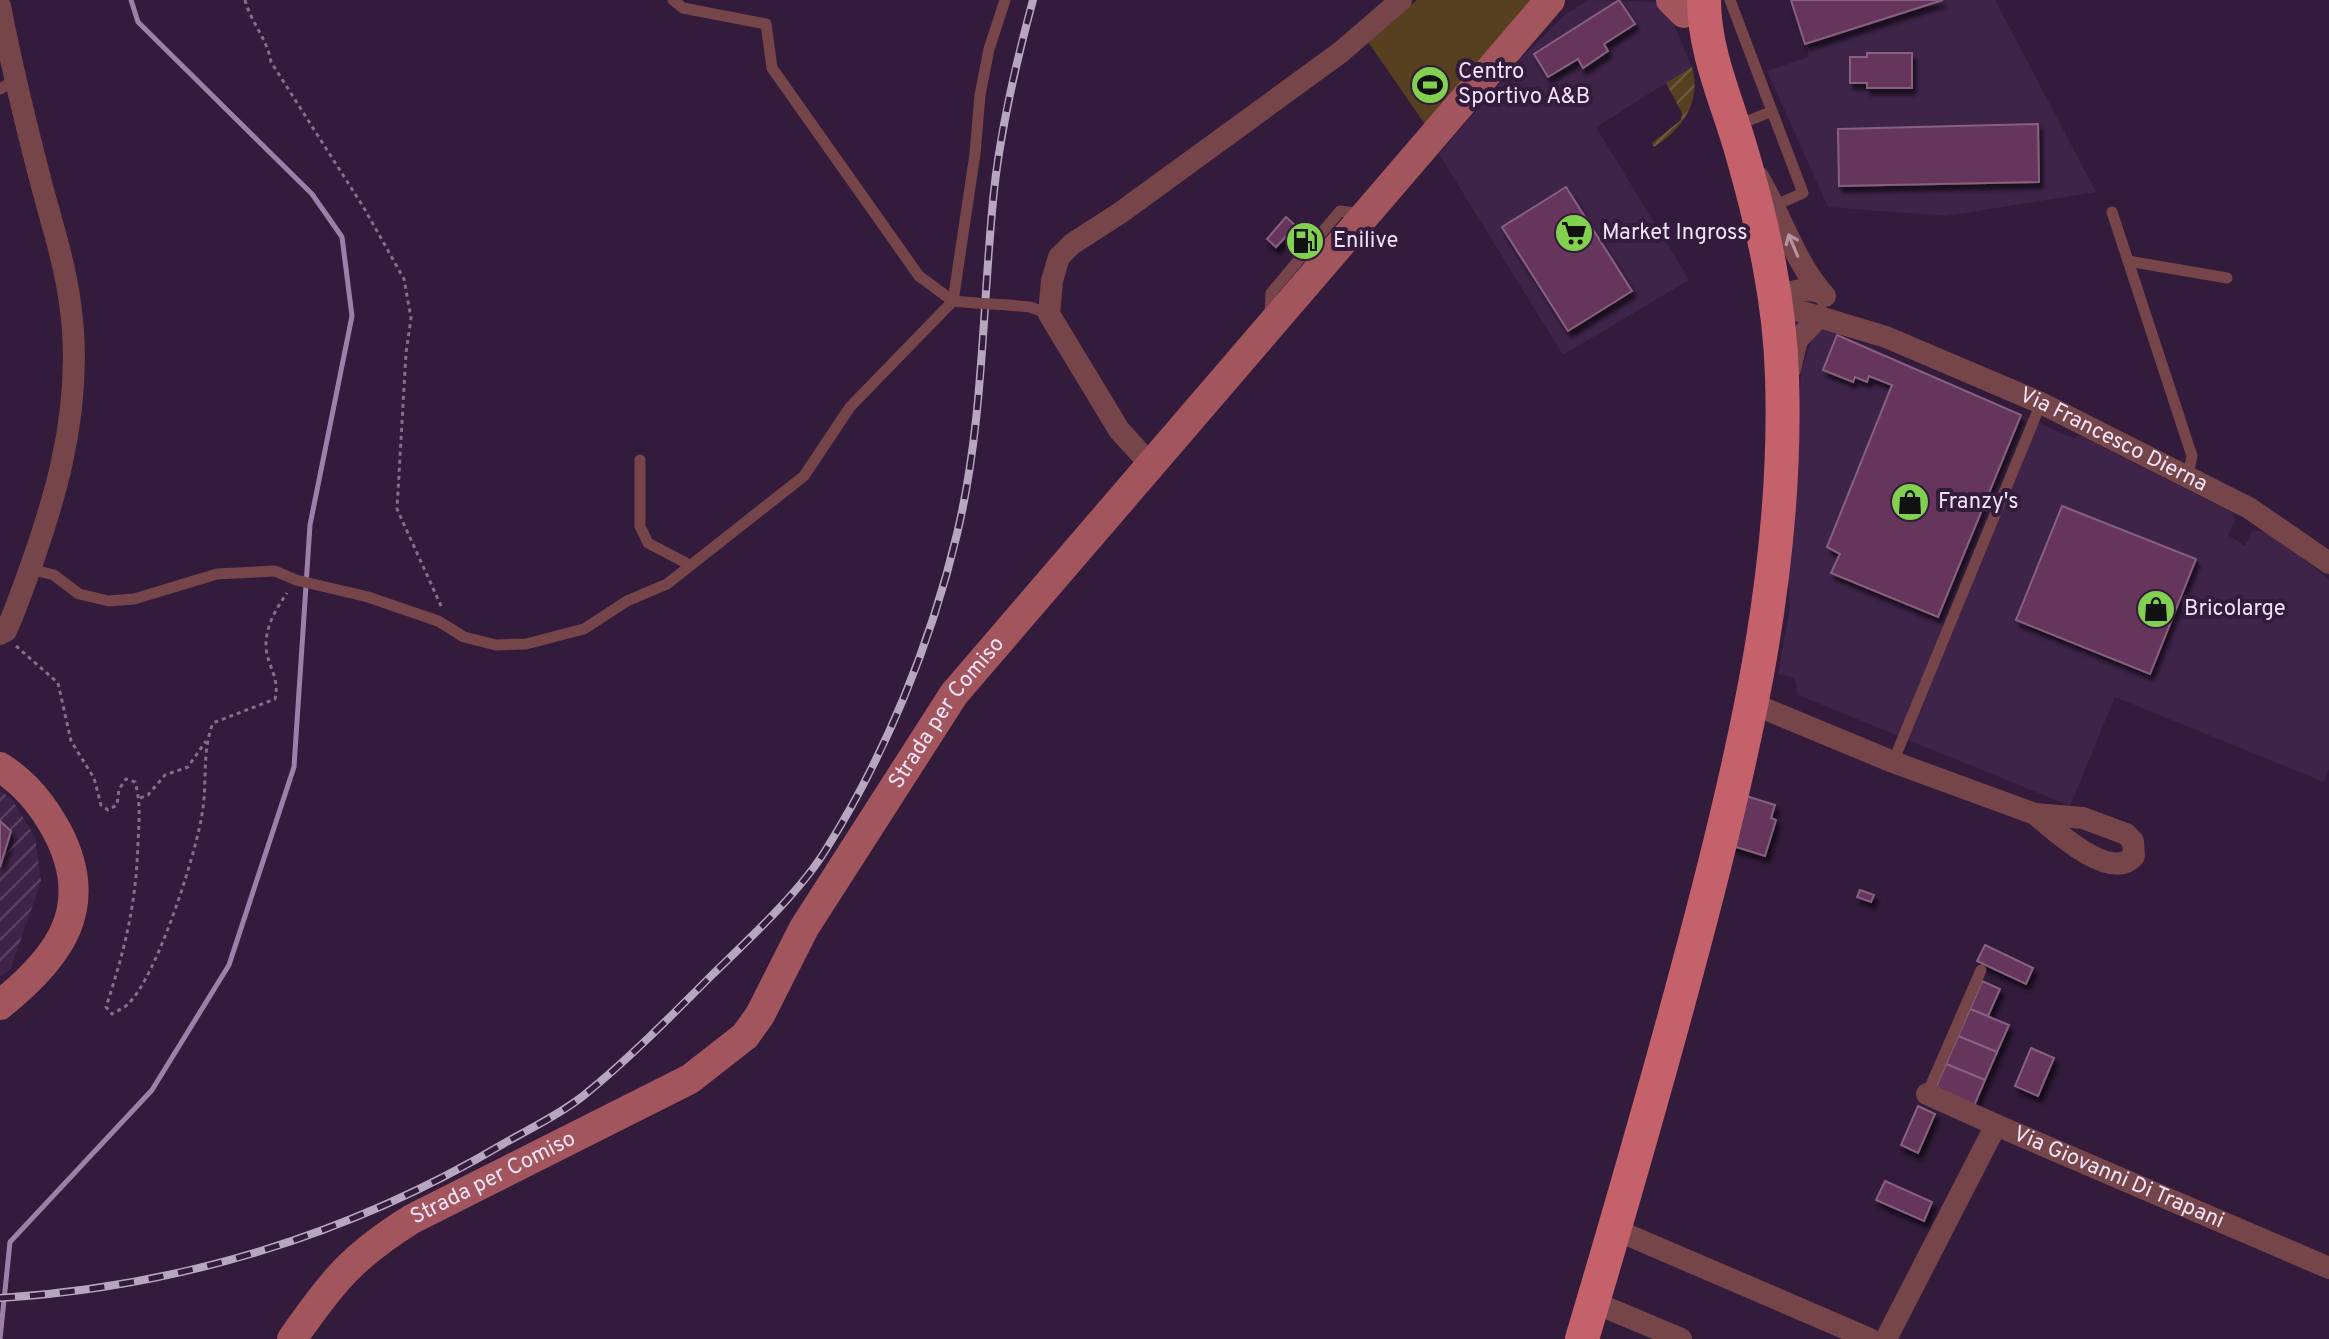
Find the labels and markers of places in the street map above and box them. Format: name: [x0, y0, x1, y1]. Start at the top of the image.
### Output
place label: Centro Sportivo A&B: [1458, 59, 1590, 111]
sports icon: Centro Sportivo A&B: [1409, 64, 1451, 106]
supermarket icon: Market Ingross: [1553, 212, 1595, 254]
fuel station icon: Enilive: [1284, 220, 1326, 262]
place label: Market Ingross: [1602, 220, 1748, 247]
place label: Enilive: [1333, 228, 1398, 255]
shop icon: Franzy's: [1889, 481, 1931, 523]
place label: Franzy's: [1938, 489, 2019, 516]
shop icon: Bricolarge: [2135, 588, 2177, 630]
place label: Bricolarge: [2184, 596, 2286, 623]

